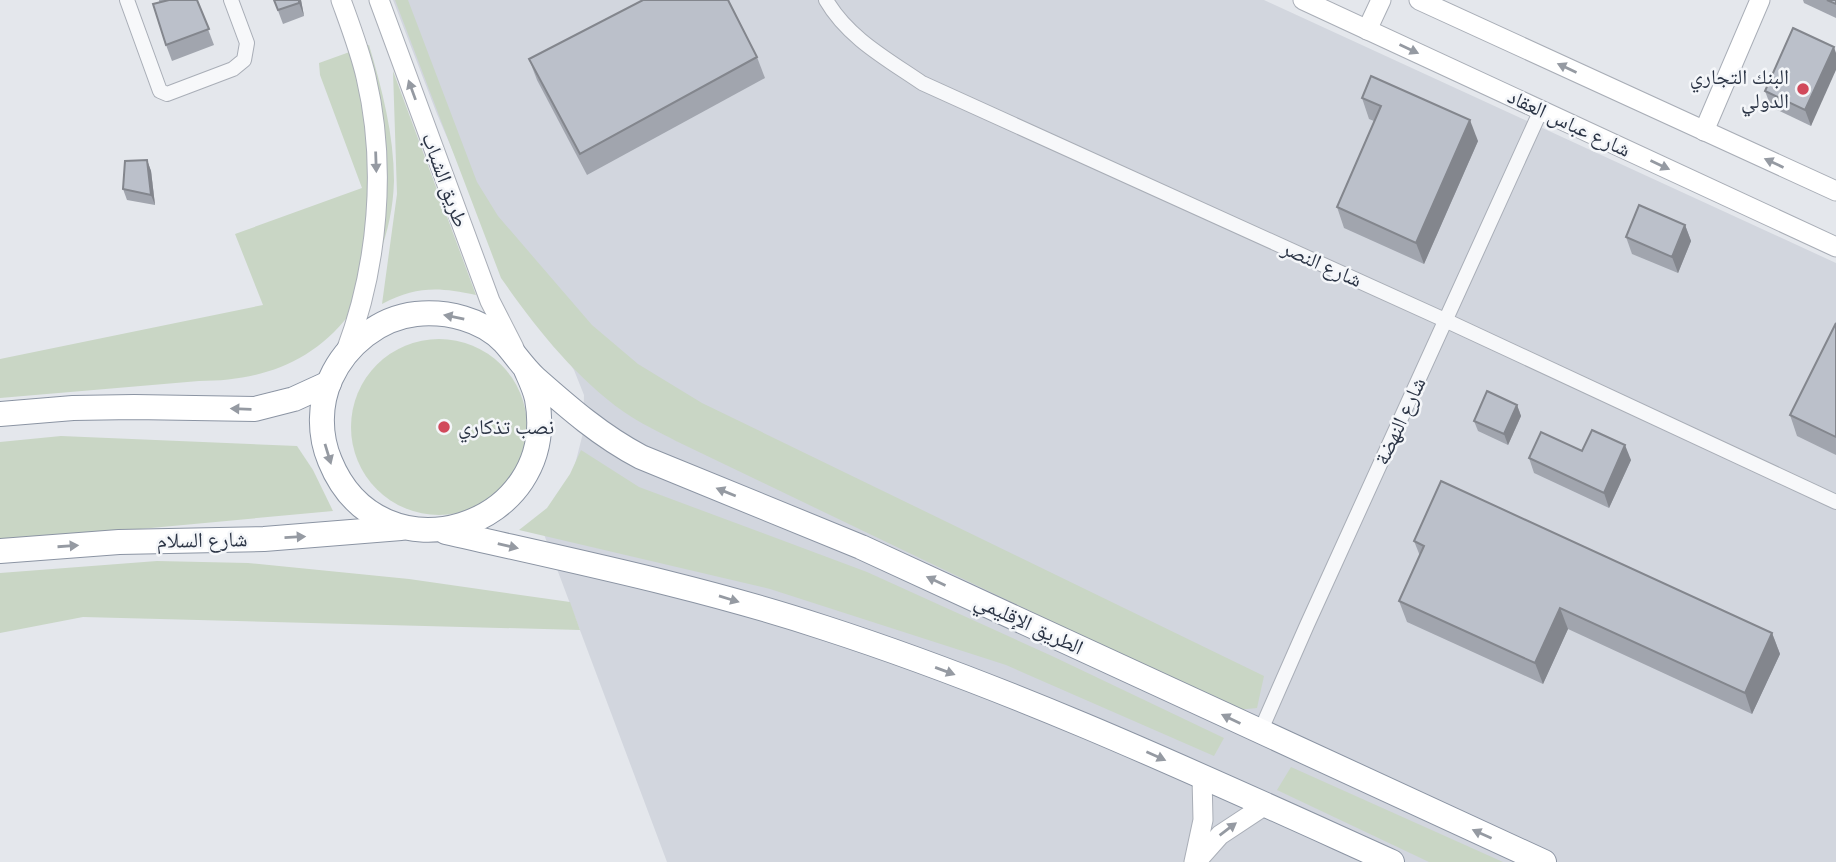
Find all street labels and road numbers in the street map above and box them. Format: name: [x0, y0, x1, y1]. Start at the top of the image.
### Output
street label: شارع عباس العقاد: [1503, 83, 1635, 163]
street label: طريق الشباب: [416, 129, 474, 231]
street label: شارع النصر: [1277, 234, 1366, 293]
street label: شارع النهضة: [1368, 373, 1432, 469]
street label: شارع السلام: [156, 526, 248, 555]
street label: الطريق الإقليمي: [969, 588, 1087, 664]

